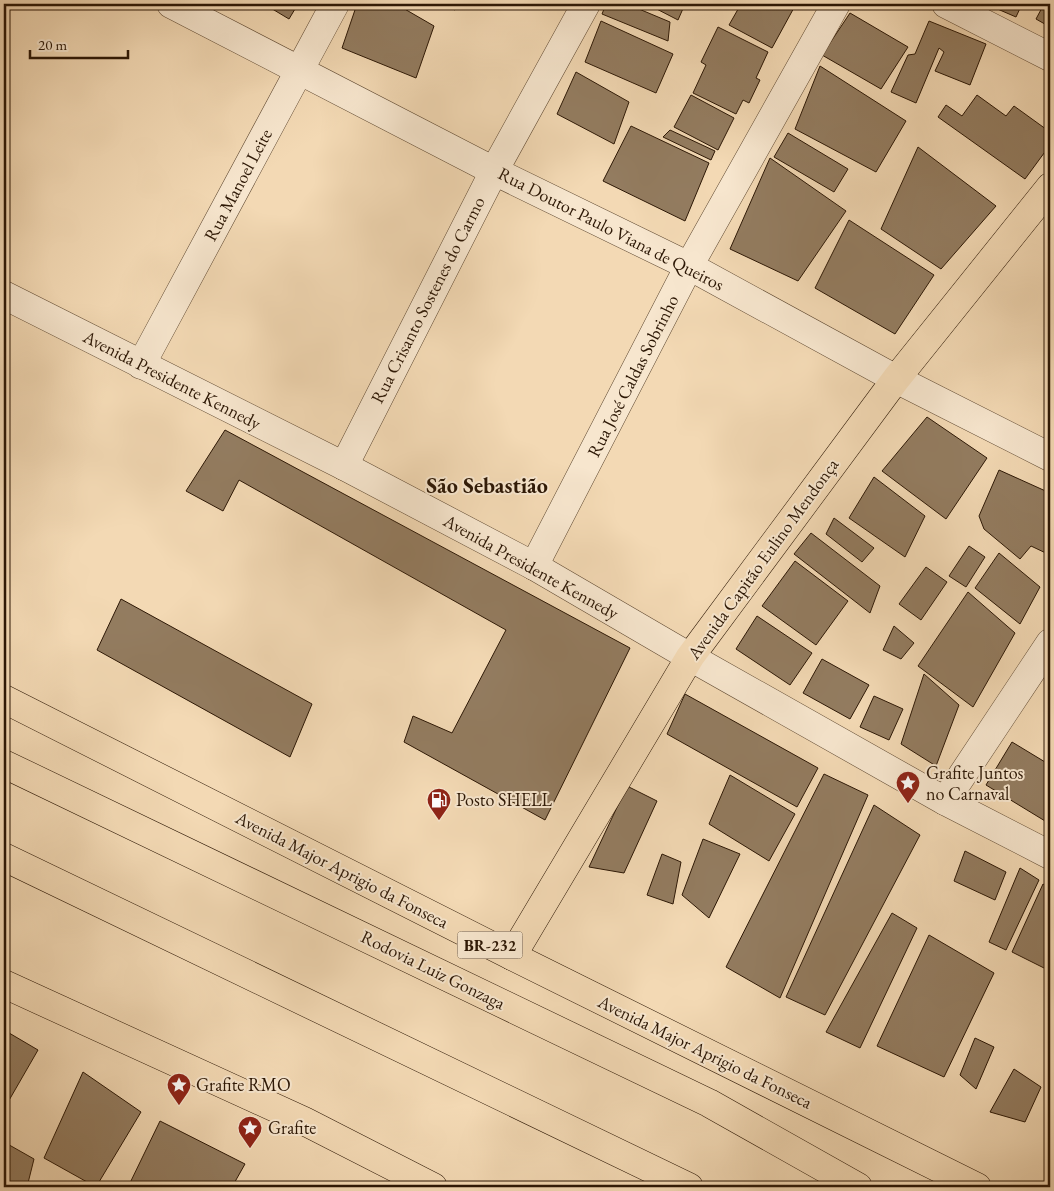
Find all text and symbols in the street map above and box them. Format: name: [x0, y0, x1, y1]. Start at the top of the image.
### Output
scale bar: [30, 28, 128, 60]
text: 20 m: [38, 35, 67, 54]
street label: Rua Manoel Leite: [198, 125, 277, 245]
street label: Rua Doutor Paulo Viana de Queiros: [494, 161, 728, 296]
street label: Rua Crisanto Sostenes do Carmo: [365, 192, 490, 407]
street label: Rua José Caldas Sobrinho: [582, 291, 684, 461]
street label: Avenida Presidente Kennedy: [78, 324, 265, 434]
street label: Avenida Capitão Eulino Mendonça: [681, 453, 844, 665]
district label: São Sebastião: [426, 471, 548, 500]
street label: Avenida Presidente Kennedy: [439, 508, 623, 624]
place label: Grafite Juntos no Carnaval: [926, 761, 1024, 805]
place icon: Grafite Juntos no Carnaval: [895, 770, 921, 804]
fuel station icon: Posto SHELL: [426, 787, 452, 821]
place label: Posto SHELL: [456, 788, 553, 811]
street label: Avenida Major Aprigio da Fonseca: [231, 805, 453, 934]
street label: Rodovia Luiz Gonzaga: [357, 925, 510, 1015]
road number: BR-232: [458, 932, 522, 958]
street label: Avenida Major Aprigio da Fonseca: [593, 989, 817, 1114]
place icon: Grafite RMO: [166, 1072, 192, 1106]
place label: Grafite RMO: [196, 1073, 291, 1096]
place icon: Grafite: [237, 1115, 263, 1149]
place label: Grafite: [268, 1116, 316, 1139]

